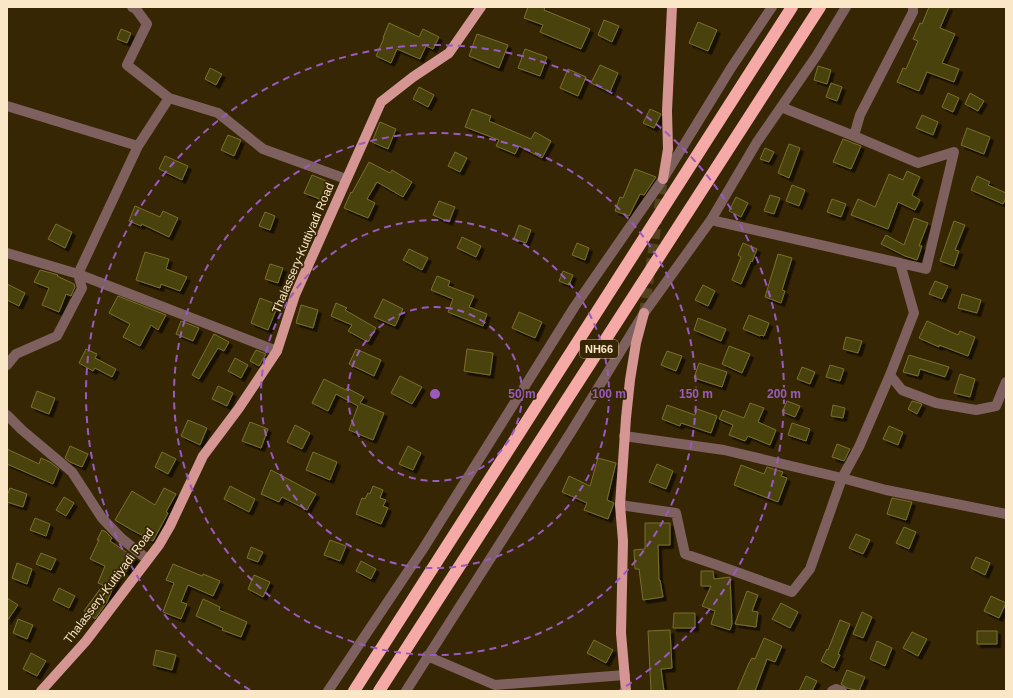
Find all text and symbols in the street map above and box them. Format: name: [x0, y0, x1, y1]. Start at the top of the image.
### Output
street label: Thalassery-Kuttiyadi Road: [269, 180, 337, 316]
road number: NH66: [580, 340, 618, 358]
centre of rings: [428, 387, 442, 401]
text: 50 m: [508, 387, 536, 401]
text: 100 m: [592, 387, 626, 401]
text: 150 m: [679, 387, 713, 401]
text: 200 m: [767, 387, 801, 401]
street label: Thalassery-Kuttiyadi Road: [61, 526, 157, 646]

